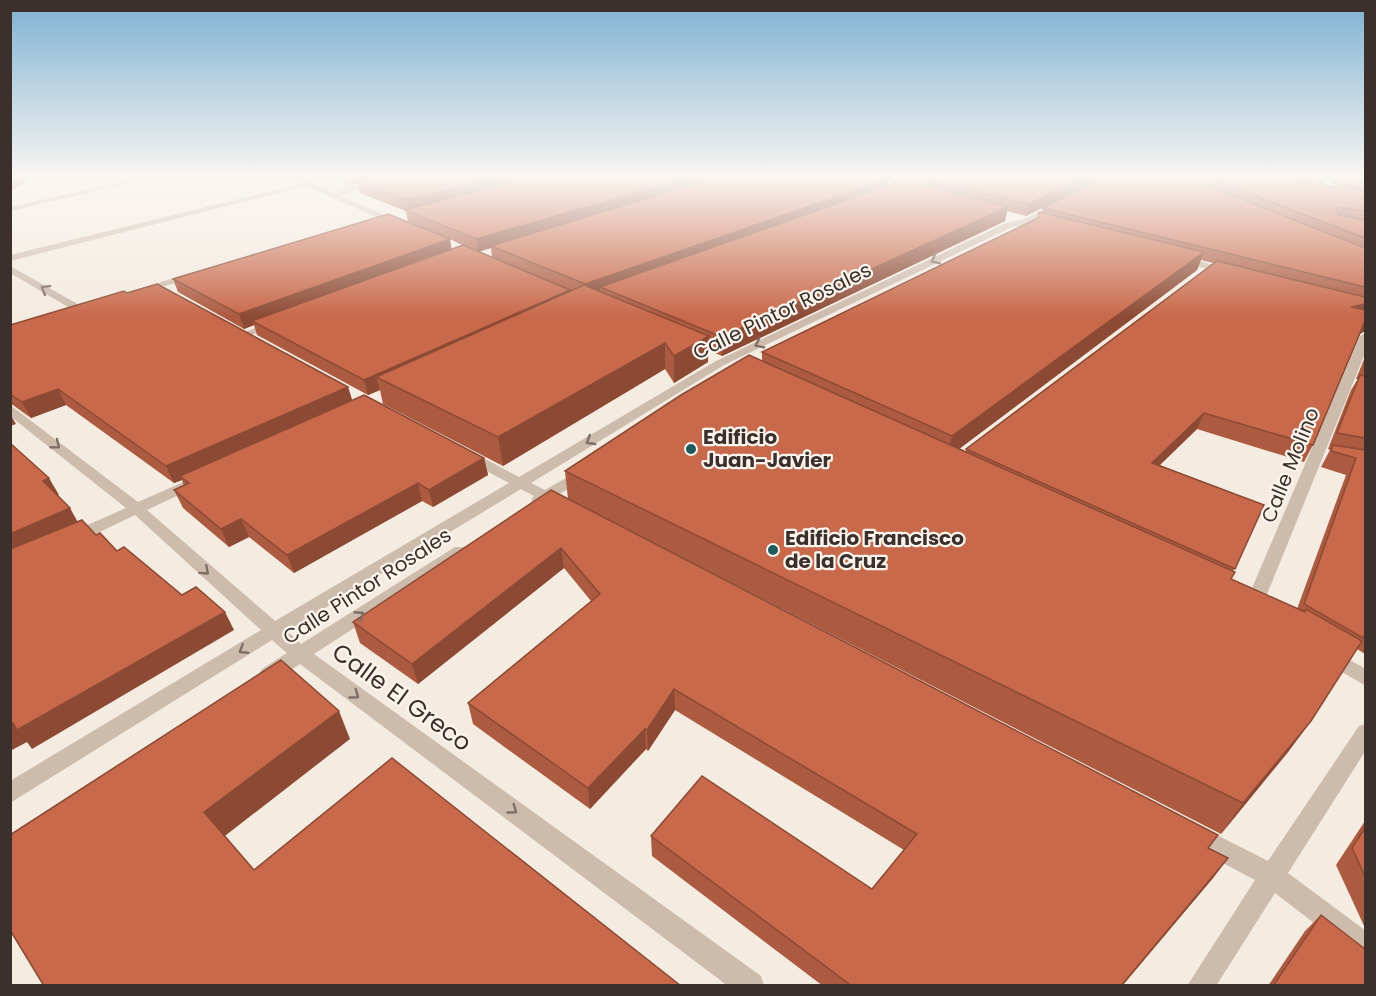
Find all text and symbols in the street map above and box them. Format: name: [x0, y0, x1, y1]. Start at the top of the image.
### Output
one-way arrow: [930, 253, 941, 265]
street label: Calle Pintor Rosales: [688, 256, 876, 366]
one-way arrow: [40, 285, 51, 296]
one-way arrow: [754, 337, 765, 349]
street label: Calle Molino: [1254, 403, 1326, 527]
place label: Edificio Juan-Javier: [703, 423, 832, 474]
one-way arrow: [586, 434, 596, 445]
one-way arrow: [49, 438, 60, 449]
marker: Edificio Juan-Javier: [684, 442, 698, 456]
street label: Calle Pintor Rosales: [277, 521, 457, 651]
place label: Edificio Francisco de la Cruz: [785, 524, 964, 575]
marker: Edificio Francisco de la Cruz: [766, 543, 780, 557]
one-way arrow: [199, 564, 209, 575]
one-way arrow: [354, 611, 364, 623]
street label: Calle El Greco: [326, 635, 478, 759]
one-way arrow: [239, 643, 249, 655]
one-way arrow: [349, 688, 360, 699]
one-way arrow: [506, 803, 517, 814]

